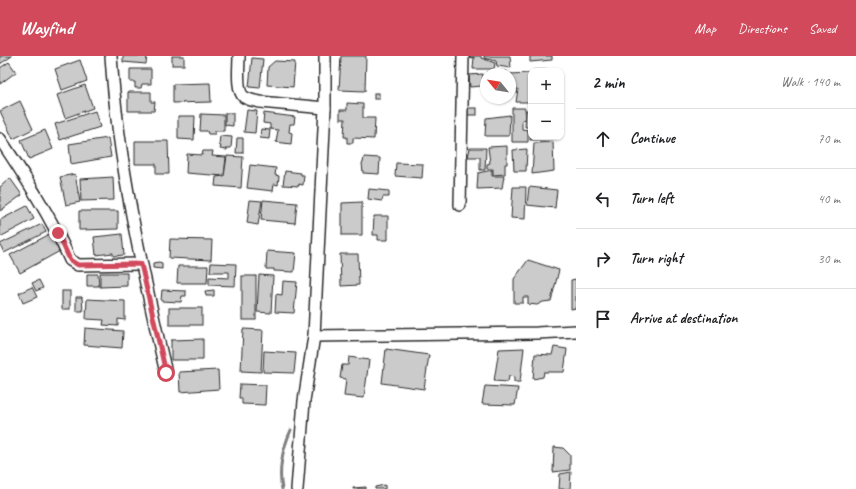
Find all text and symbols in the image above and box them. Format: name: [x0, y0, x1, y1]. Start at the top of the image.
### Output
text: Wayfind: [20, 16, 73, 40]
text: Map: [695, 20, 716, 37]
text: Directions: [738, 20, 787, 37]
text: Saved: [809, 20, 836, 37]
north arrow: [480, 68, 516, 104]
map controls: [528, 68, 564, 140]
button: +: [528, 68, 564, 104]
text: 2 min: [592, 72, 625, 93]
text: Walk · 140 m: [781, 74, 840, 90]
button: −: [528, 104, 564, 140]
icon: ahead: [592, 128, 614, 150]
text: Continue: [630, 129, 675, 148]
text: 70 m: [818, 131, 840, 147]
icon: left: [592, 188, 614, 210]
text: Turn left: [630, 189, 673, 208]
text: 40 m: [818, 191, 840, 207]
route end: [49, 224, 67, 242]
icon: right: [592, 248, 614, 270]
text: Turn right: [630, 249, 683, 268]
text: 30 m: [818, 251, 840, 267]
icon: arrive: [592, 308, 614, 330]
text: Arrive at destination: [630, 309, 737, 328]
route start: [157, 364, 175, 382]

